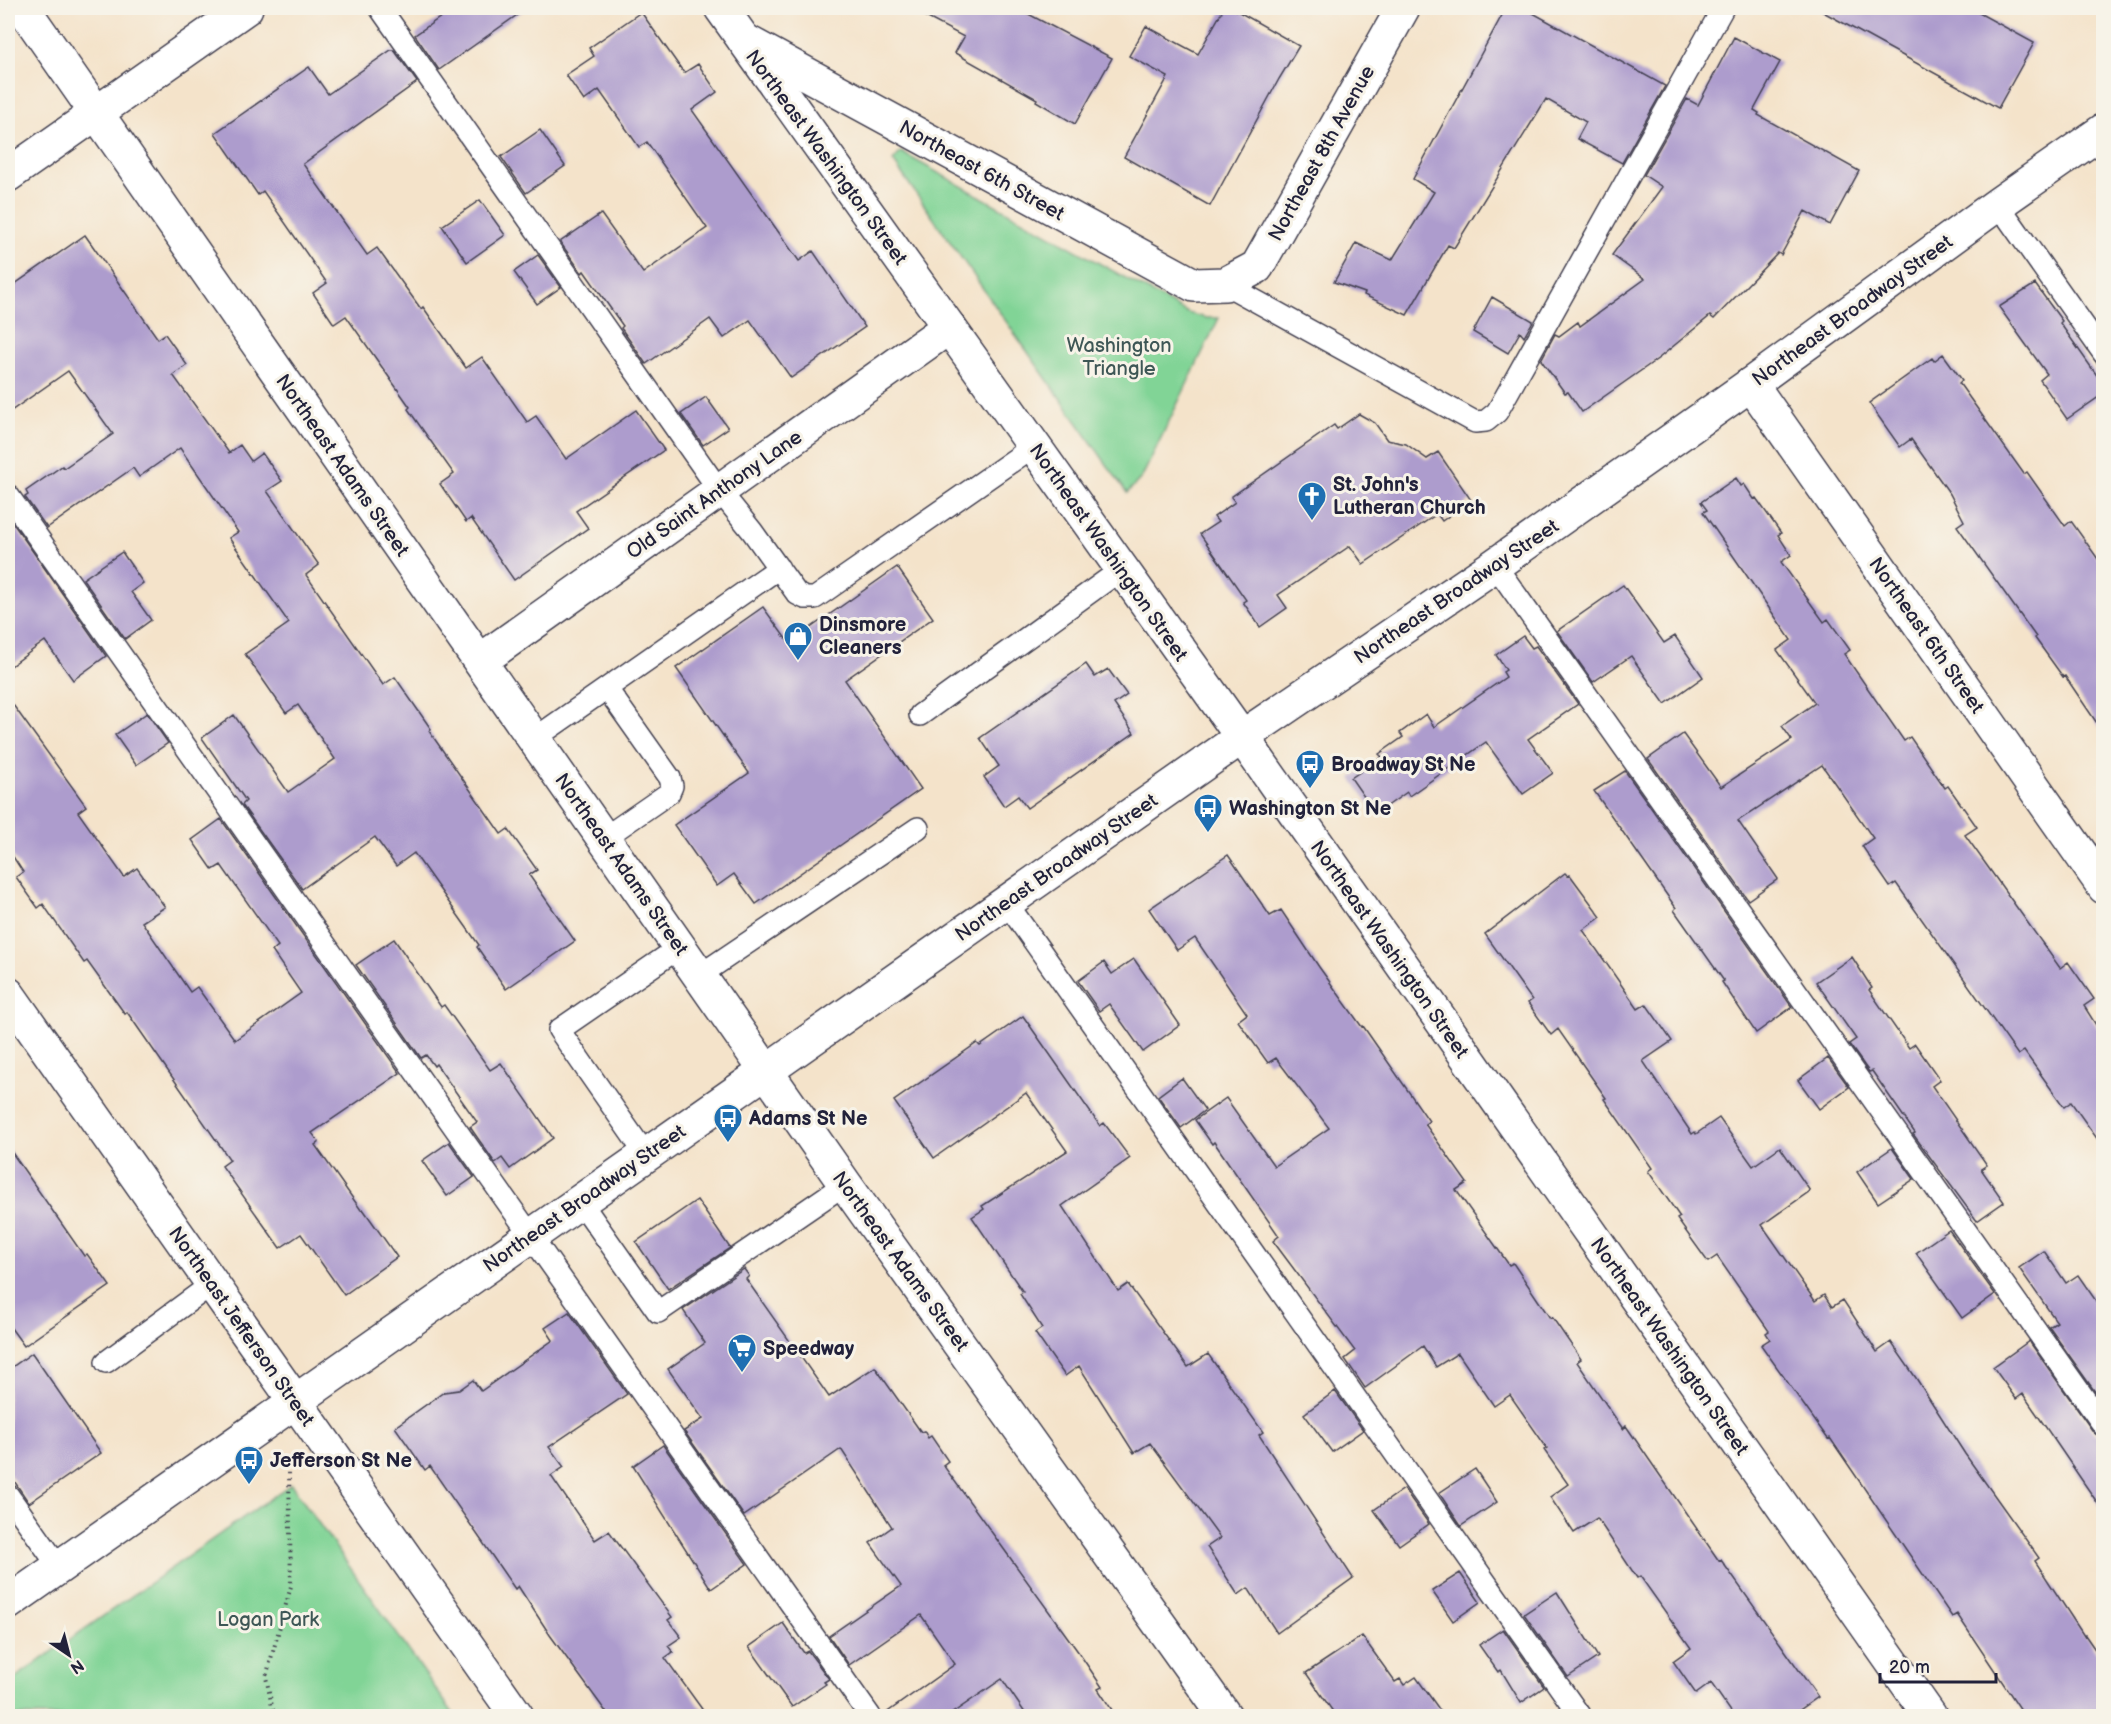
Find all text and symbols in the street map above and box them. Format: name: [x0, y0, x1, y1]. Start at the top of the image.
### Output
street label: Northeast Washington Street: [740, 45, 912, 270]
street label: Northeast 8th Avenue: [1264, 61, 1380, 245]
street label: Northeast 6th Street: [895, 116, 1068, 226]
street label: Northeast Broadway Street: [1748, 230, 1957, 392]
park label: Washington Triangle: [1066, 334, 1172, 381]
street label: Northeast Adams Street: [270, 370, 414, 561]
street label: Old Saint Anthony Lane: [622, 425, 807, 565]
street label: Northeast Washington Street: [1024, 439, 1193, 666]
place label: St. John's Lutheran Church: [1333, 473, 1486, 520]
church icon: St. John's Lutheran Church: [1296, 480, 1328, 522]
street label: Northeast Broadway Street: [1350, 514, 1564, 669]
street label: Northeast 6th Street: [1863, 553, 1989, 718]
place label: Dinsmore Cleaners: [819, 613, 906, 660]
shop icon: Dinsmore Cleaners: [782, 620, 814, 662]
bus stop icon: Broadway St Ne: [1294, 748, 1326, 790]
place label: Broadway St Ne: [1331, 753, 1476, 777]
street label: Northeast Adams Street: [549, 769, 693, 960]
street label: Northeast Broadway Street: [951, 789, 1162, 947]
bus stop icon: Washington St Ne: [1192, 792, 1224, 834]
place label: Washington St Ne: [1229, 797, 1391, 821]
street label: Northeast Washington Street: [1305, 836, 1474, 1063]
bus stop icon: Adams St Ne: [712, 1102, 744, 1144]
place label: Adams St Ne: [748, 1107, 867, 1131]
street label: Northeast Broadway Street: [479, 1120, 690, 1278]
street label: Northeast Adams Street: [827, 1167, 974, 1356]
street label: Northeast Jefferson Street: [163, 1222, 319, 1431]
street label: Northeast Washington Street: [1585, 1233, 1754, 1460]
supermarket icon: Speedway: [726, 1332, 758, 1374]
place label: Speedway: [763, 1337, 855, 1361]
bus stop icon: Jefferson St Ne: [233, 1444, 265, 1486]
place label: Jefferson St Ne: [270, 1449, 412, 1473]
park label: Logan Park: [217, 1608, 319, 1632]
north arrow: [39, 1625, 99, 1685]
scale bar: [1880, 1646, 1996, 1684]
text: N: [66, 1655, 87, 1677]
text: 20 m: [1889, 1657, 1930, 1678]

